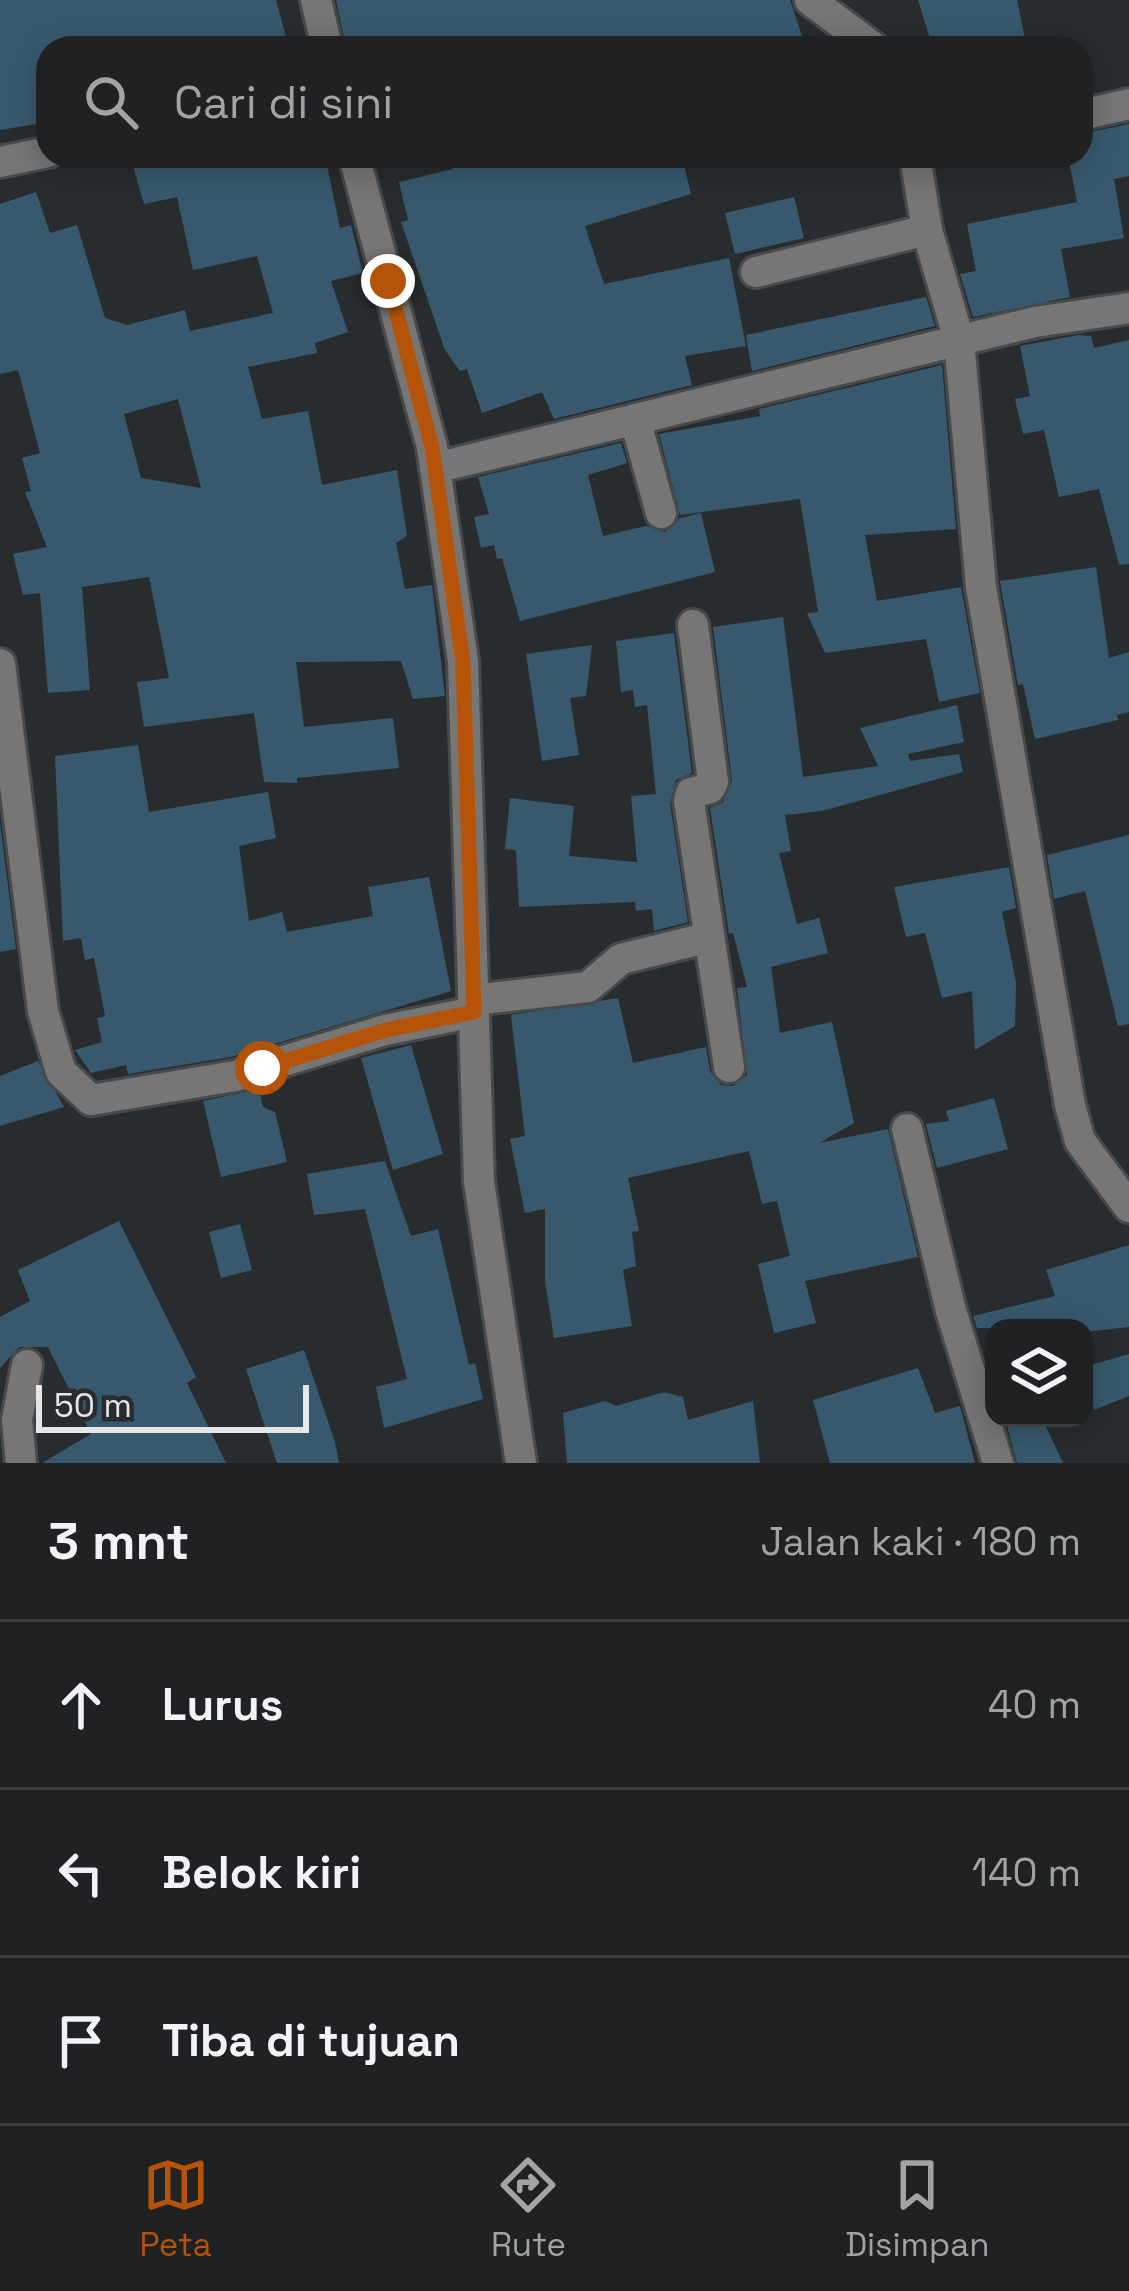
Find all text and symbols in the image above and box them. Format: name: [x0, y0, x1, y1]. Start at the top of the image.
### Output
search box: [36, 36, 1093, 168]
icon: search: [78, 69, 144, 135]
text: Cari di sini: [174, 74, 393, 131]
route end: [361, 254, 415, 308]
route start: [235, 1041, 289, 1095]
map controls: [985, 1319, 1093, 1427]
button: layers: [985, 1319, 1093, 1427]
scale bar: [36, 1379, 309, 1432]
text: 50 m: [54, 1385, 132, 1427]
text: 3 mnt: [48, 1509, 189, 1574]
text: Jalan kaki · 180 m: [760, 1517, 1081, 1566]
icon: ahead: [48, 1672, 114, 1738]
text: Lurus: [162, 1676, 283, 1733]
text: 40 m: [988, 1680, 1081, 1729]
icon: left: [48, 1840, 114, 1906]
text: Belok kiri: [162, 1844, 361, 1901]
text: 140 m: [972, 1848, 1081, 1897]
icon: arrive: [48, 2008, 114, 2074]
text: Tiba di tujuan: [162, 2012, 460, 2069]
tab: Peta: [140, 2152, 212, 2266]
tab: Rute: [491, 2152, 566, 2266]
tab: Disimpan: [845, 2152, 989, 2266]

